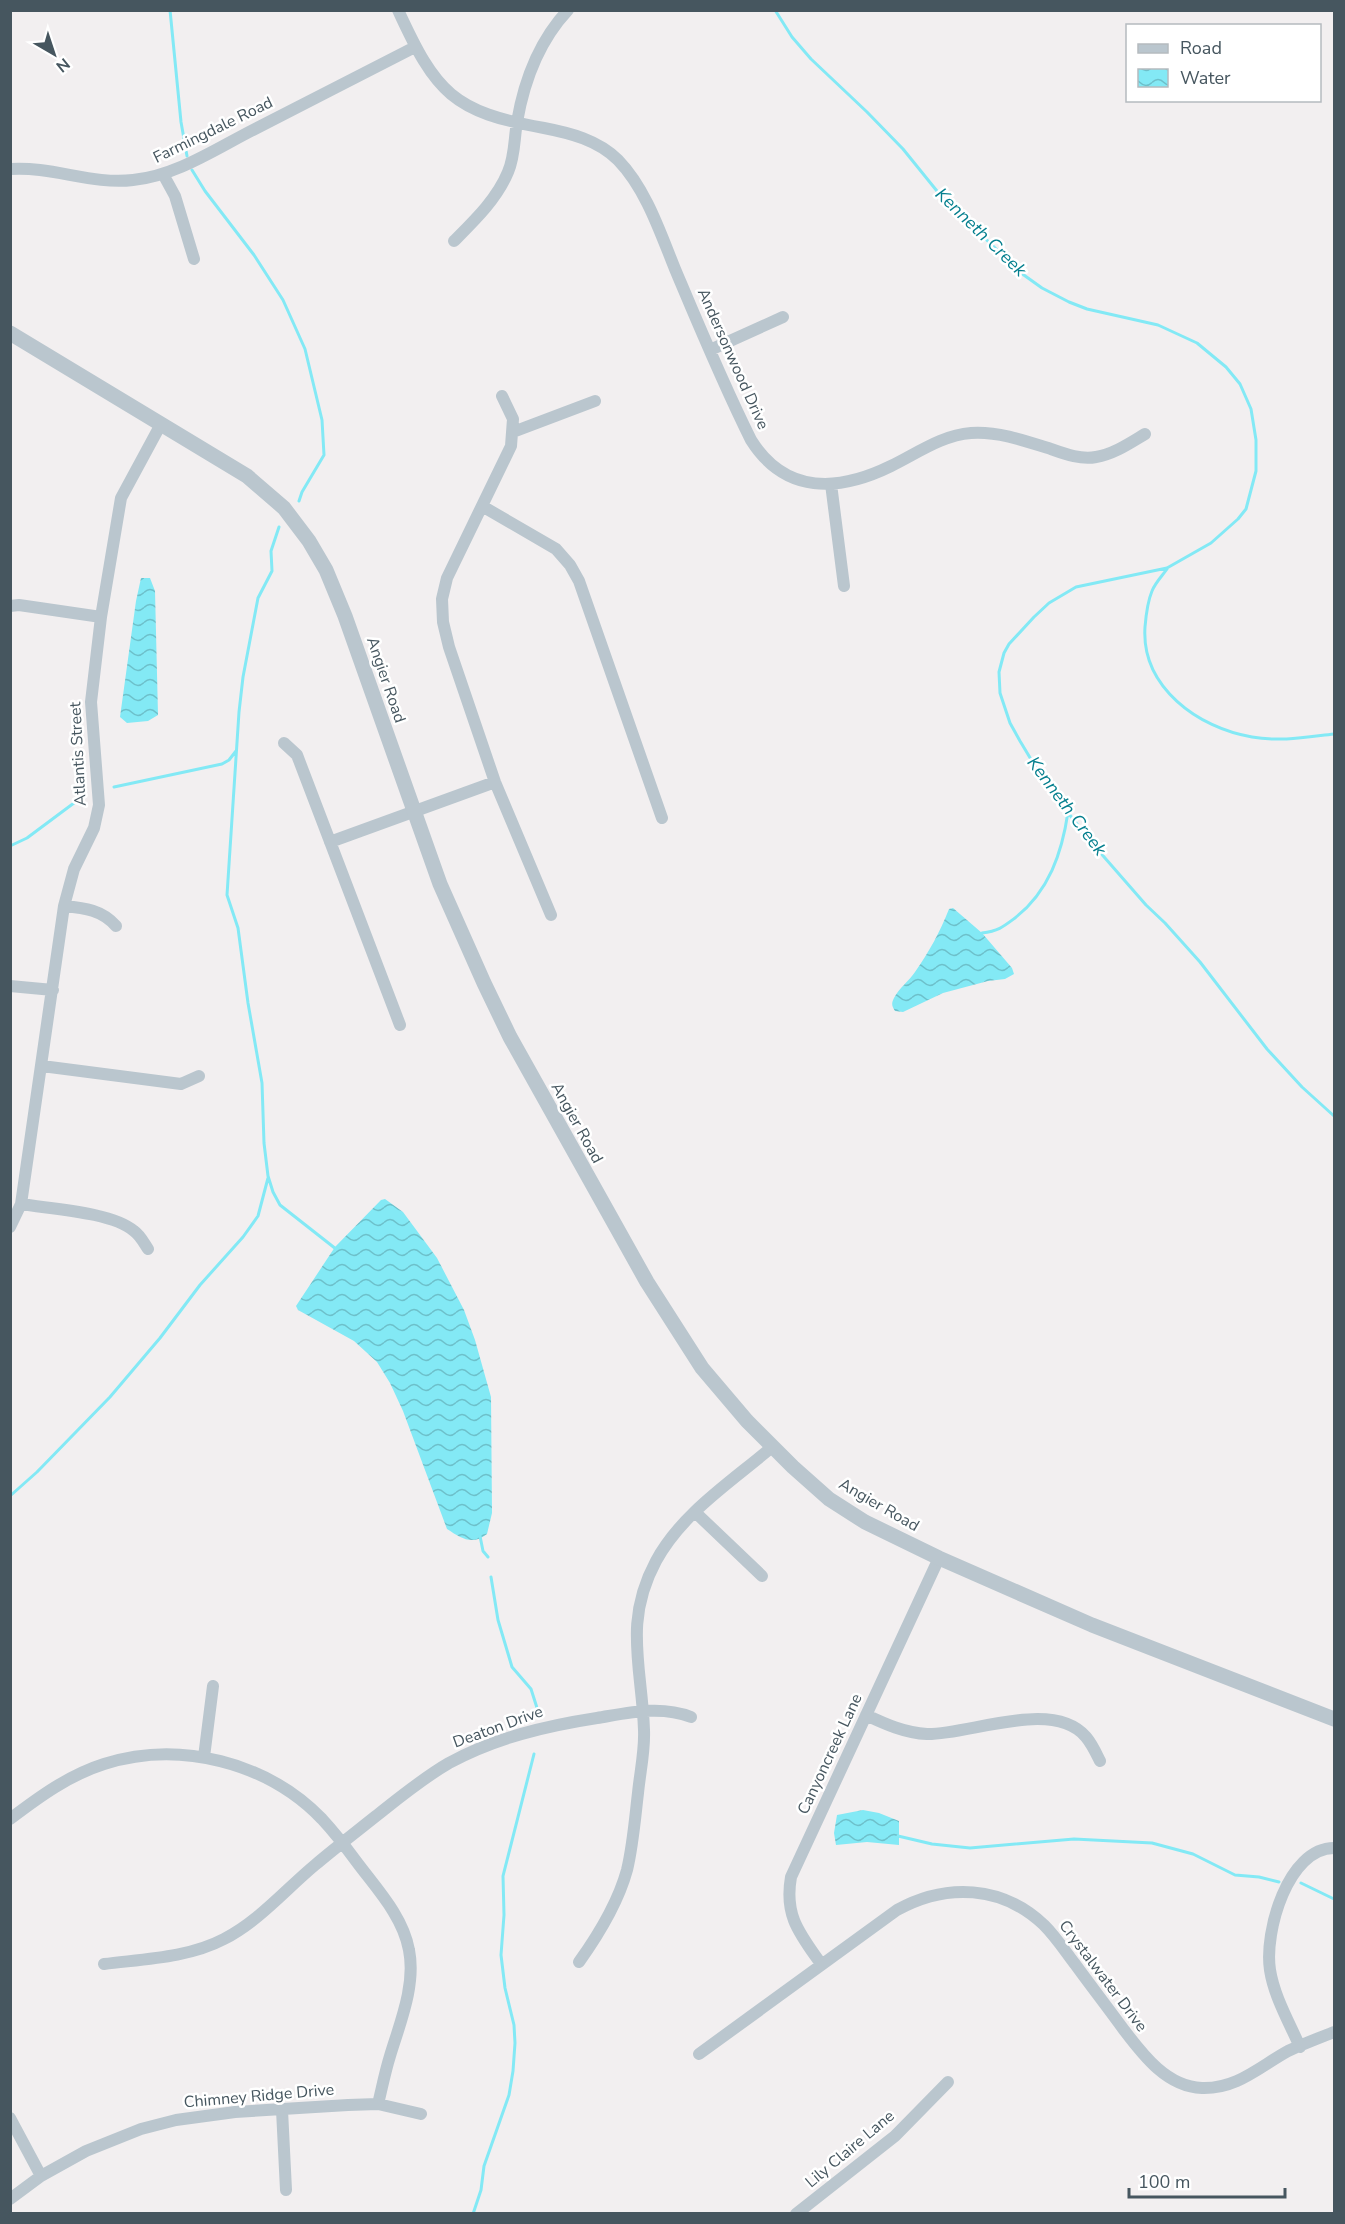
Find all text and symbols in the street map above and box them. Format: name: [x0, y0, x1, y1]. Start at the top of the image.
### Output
north arrow: [24, 24, 84, 84]
legend: [1126, 24, 1321, 102]
text: Road: [1180, 36, 1222, 60]
text: N: [51, 53, 74, 77]
text: Water: [1180, 66, 1231, 90]
street label: Farmingdale Road: [149, 91, 277, 169]
water label: Kenneth Creek: [930, 182, 1033, 282]
street label: Andersonwood Drive: [692, 285, 774, 433]
street label: Angier Road: [361, 634, 411, 726]
street label: Atlantis Street: [64, 701, 92, 807]
water label: Kenneth Creek: [1022, 752, 1113, 861]
street label: Angier Road: [546, 1079, 608, 1167]
street label: Angier Road: [835, 1473, 923, 1537]
street label: Canyoncreek Lane: [792, 1690, 868, 1818]
street label: Deaton Drive: [450, 1701, 546, 1753]
street label: Crystalwater Drive: [1054, 1916, 1152, 2036]
street label: Chimney Ridge Drive: [183, 2078, 335, 2114]
street label: Lily Claire Lane: [801, 2105, 899, 2193]
scale bar: [1129, 2161, 1285, 2199]
text: 100 m: [1138, 2170, 1190, 2194]

